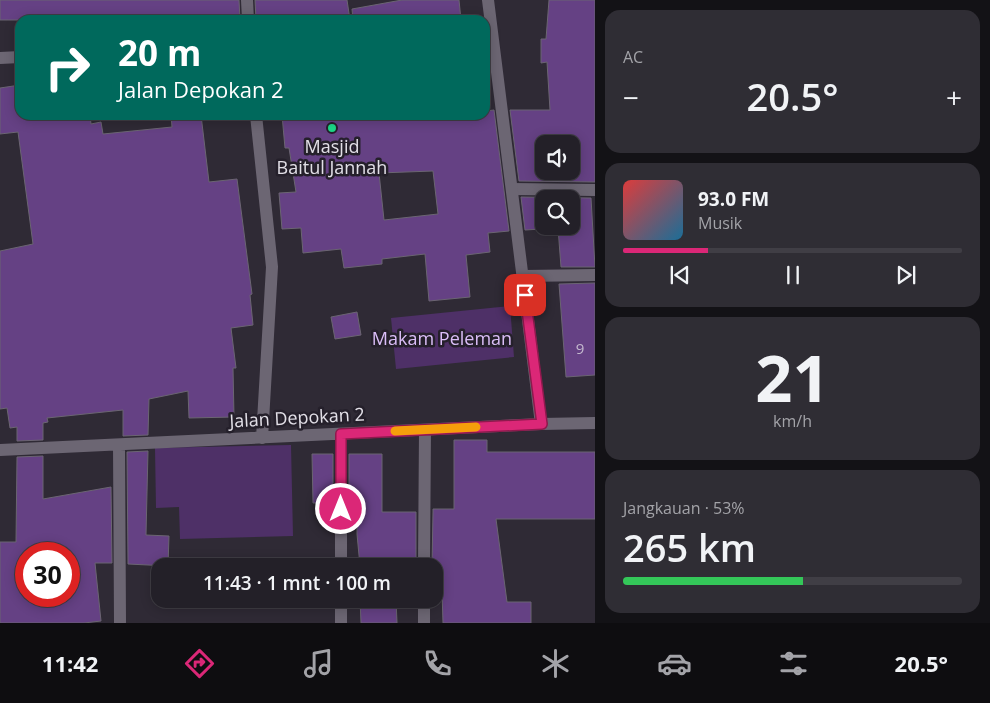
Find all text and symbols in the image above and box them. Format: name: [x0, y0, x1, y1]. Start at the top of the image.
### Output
text: 20 m: [118, 29, 201, 76]
icon: right: [35, 35, 100, 100]
text: AC: [623, 46, 643, 68]
text: 20.5°: [747, 70, 838, 122]
text: Jalan Depokan 2: [118, 74, 284, 104]
text: −: [623, 78, 639, 116]
text: +: [946, 78, 962, 116]
marker: Masjid Baitul Jannah: [326, 122, 338, 134]
place label: Masjid Baitul Jannah: [277, 134, 387, 179]
map controls: [535, 135, 580, 235]
button: sound: [535, 135, 580, 180]
text: 93.0 FM: [698, 186, 769, 212]
button: search: [535, 190, 580, 235]
text: Musik: [698, 212, 742, 234]
icon: previous: [666, 261, 694, 289]
icon: pause: [779, 261, 807, 289]
icon: next: [892, 261, 920, 289]
pin: [504, 274, 546, 316]
icon: arrive: [511, 281, 539, 309]
park label: Makam Peleman: [372, 326, 512, 350]
text: 21: [755, 333, 830, 421]
house number: 9: [576, 338, 584, 358]
street label: Jalan Depokan 2: [227, 401, 365, 433]
text: km/h: [773, 410, 812, 432]
position arrow: [314, 482, 366, 534]
text: Jangkauan · 53%: [623, 497, 745, 519]
text: 265 km: [623, 521, 756, 573]
speed limit sign: 30: [15, 542, 80, 607]
text: 11:43 · 1 mnt · 100 m: [203, 570, 391, 596]
icon: directions: [182, 646, 217, 681]
icon: music: [301, 646, 336, 681]
icon: phone: [420, 646, 455, 681]
icon: climate: [538, 646, 573, 681]
icon: car: [657, 646, 692, 681]
icon: filters: [776, 646, 811, 681]
text: 11:42: [42, 648, 98, 678]
text: 20.5°: [895, 648, 948, 678]

